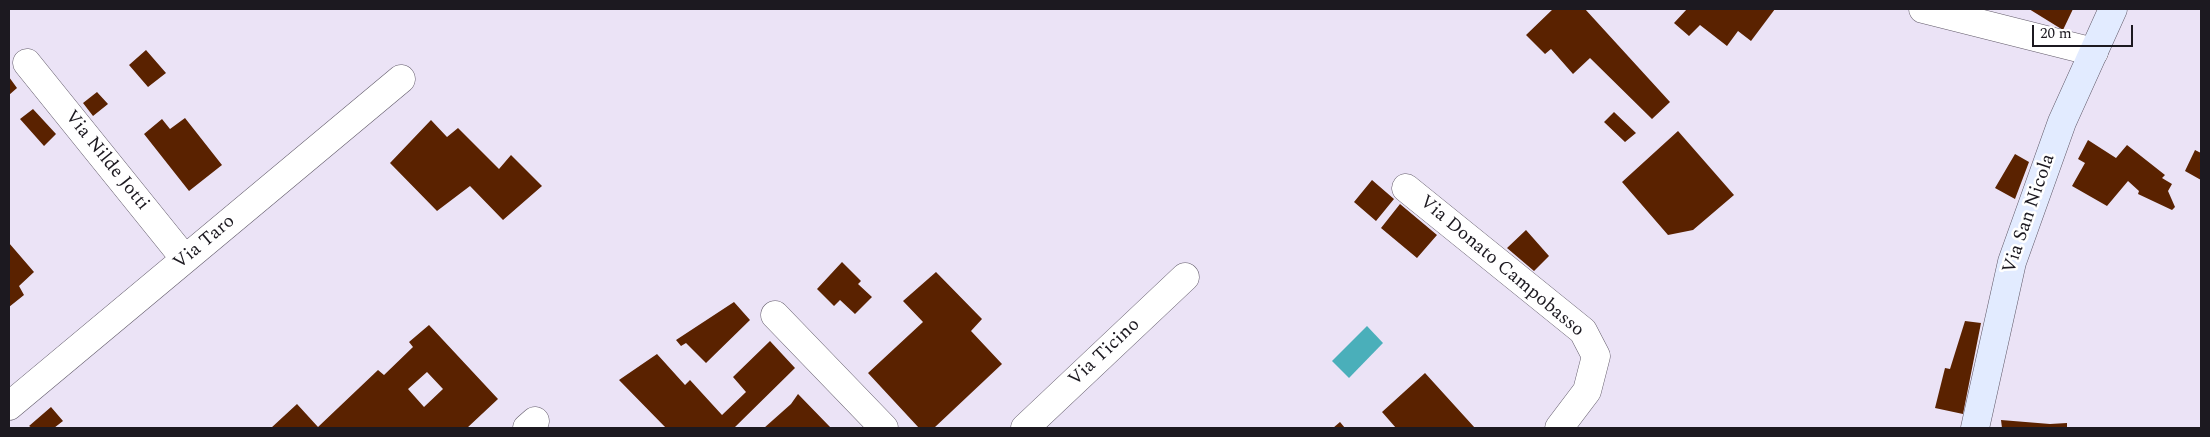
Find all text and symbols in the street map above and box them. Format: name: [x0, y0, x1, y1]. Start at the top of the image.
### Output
scale bar: [2035, 15, 2136, 47]
text: 20 m: [2040, 22, 2072, 45]
street label: Via Nilde Jotti: [59, 106, 153, 216]
street label: Via San Nicola: [1999, 151, 2061, 277]
street label: Via Donato Campobasso: [1414, 191, 1588, 343]
street label: Via Taro: [170, 211, 240, 275]
street label: Via Ticino: [1065, 314, 1145, 392]

